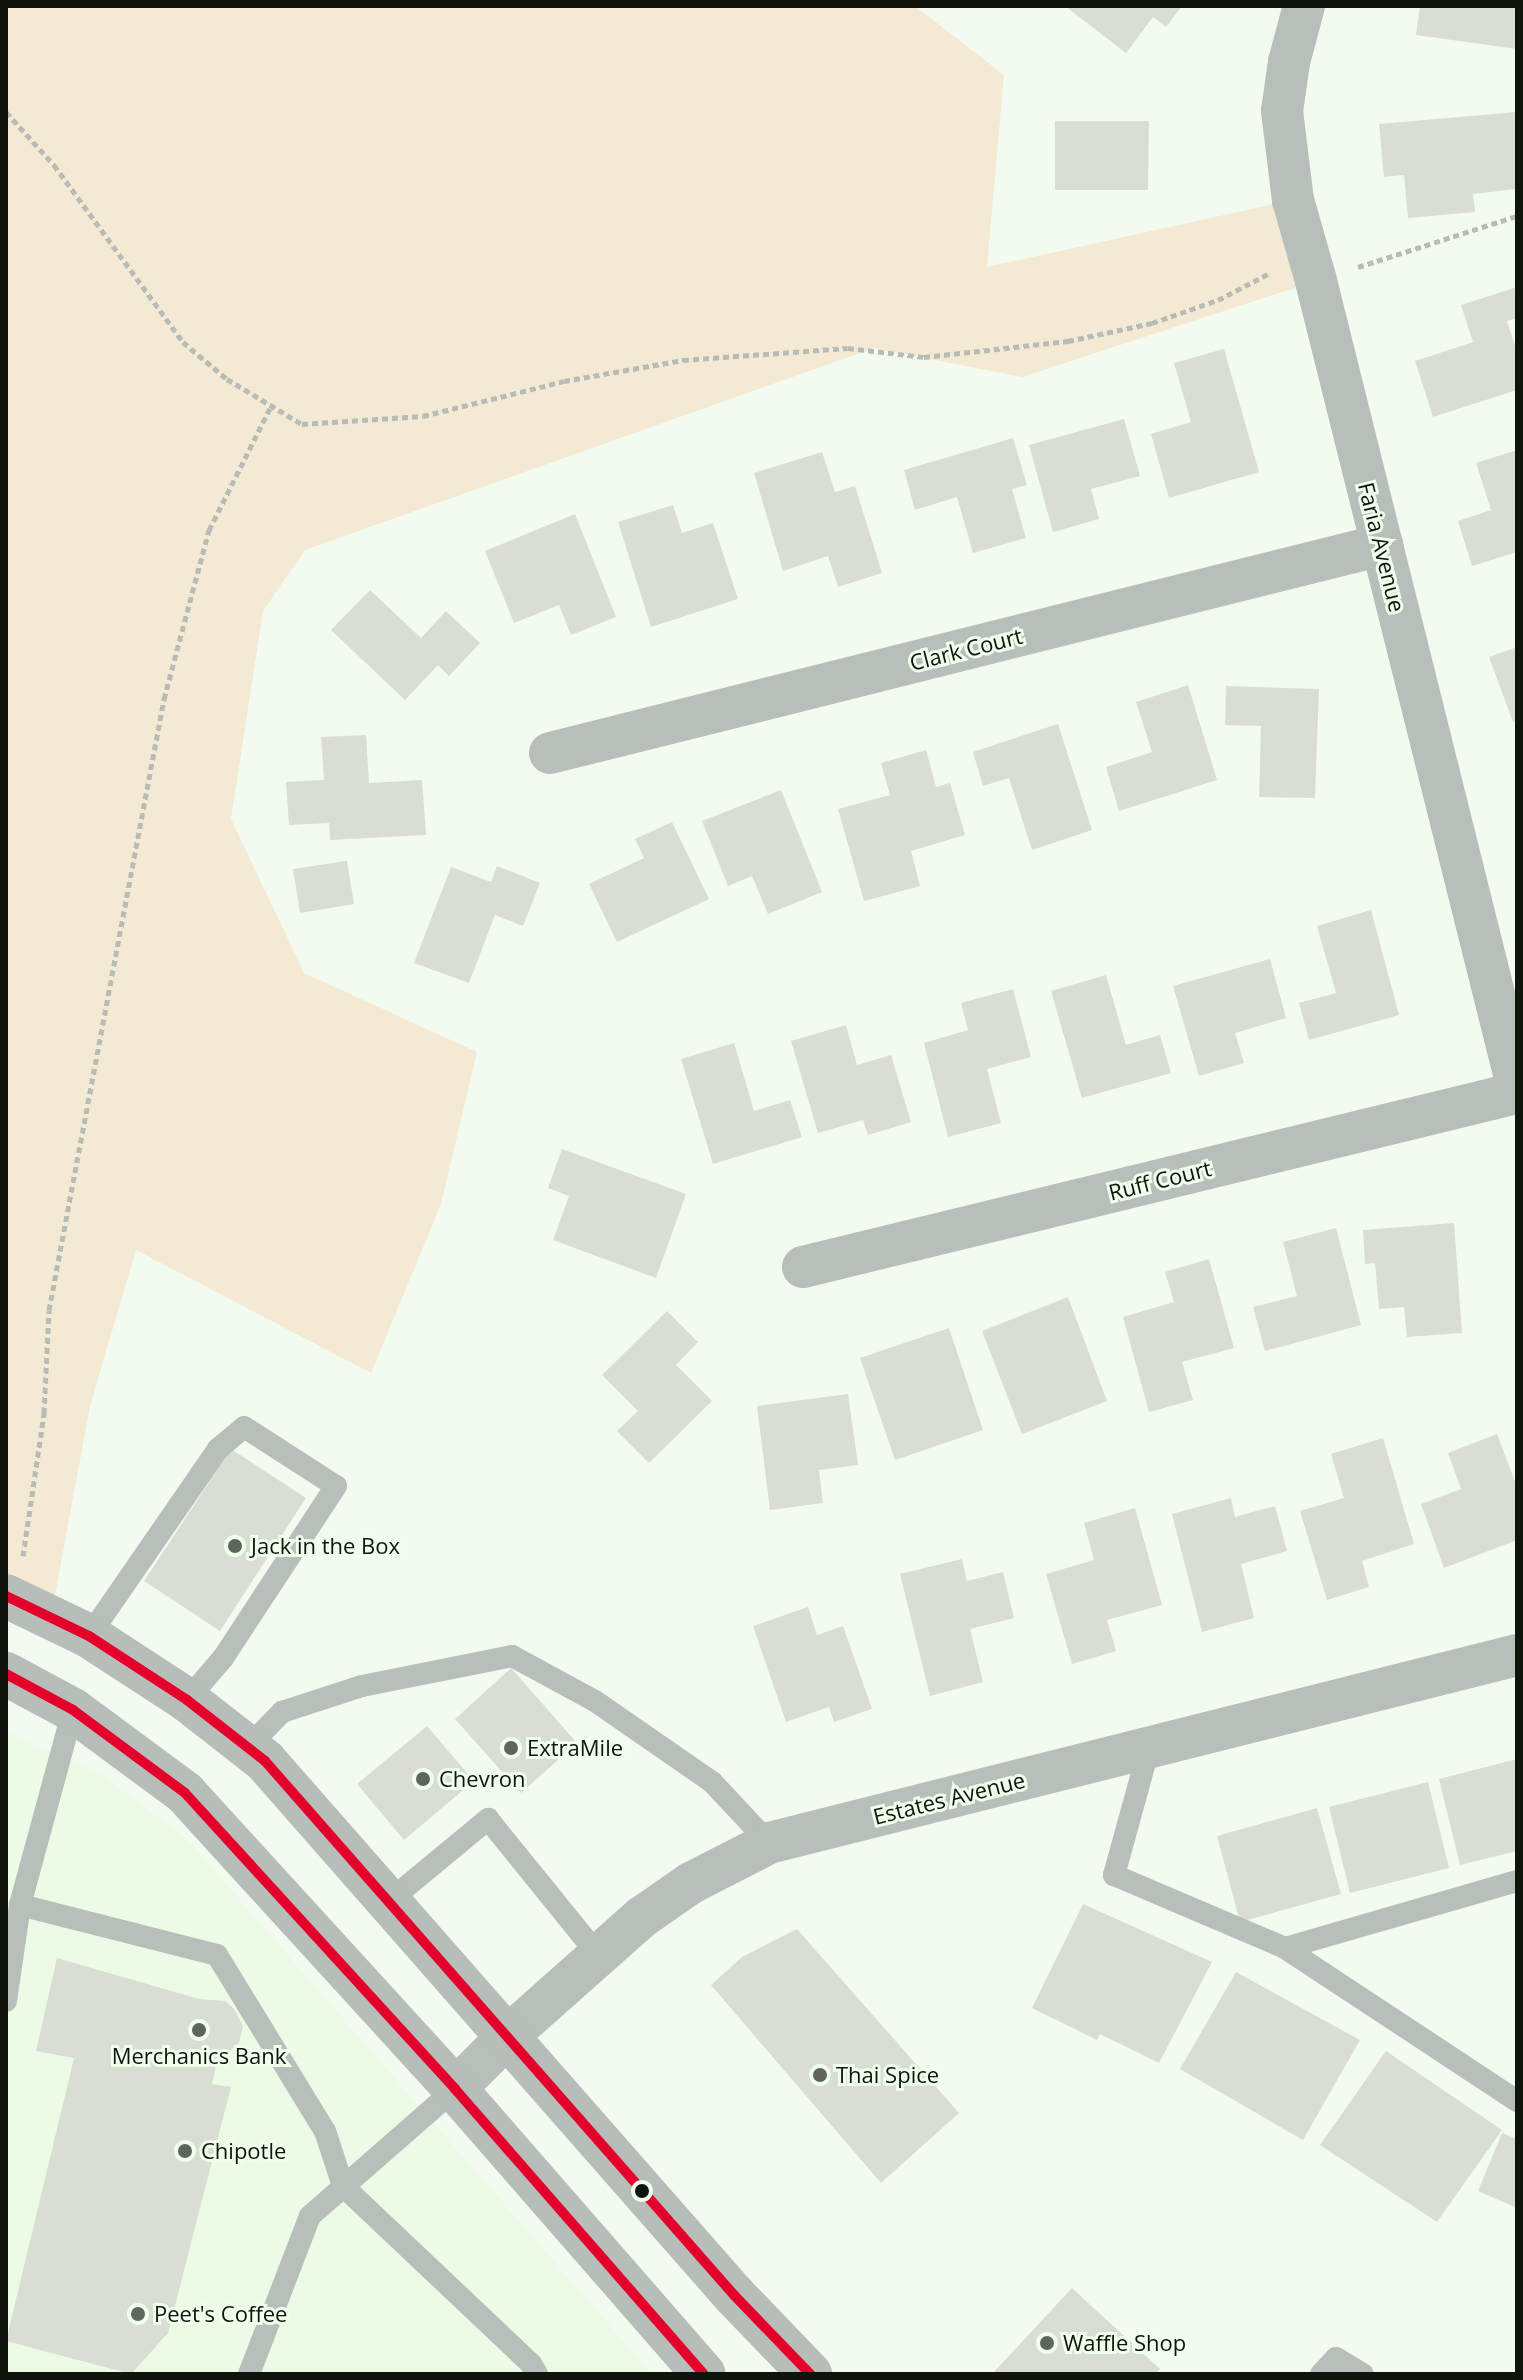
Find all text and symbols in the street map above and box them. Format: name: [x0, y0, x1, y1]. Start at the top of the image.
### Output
street label: Faria Avenue: [1353, 479, 1411, 615]
street label: Clark Court: [907, 622, 1025, 676]
street label: Ruff Court: [1106, 1154, 1214, 1206]
place label: Jack in the Box: [251, 1533, 400, 1559]
marker: Jack in the Box: [226, 1537, 244, 1555]
place label: ExtraMile: [527, 1735, 623, 1761]
marker: ExtraMile: [502, 1739, 520, 1757]
place label: Chevron: [439, 1766, 525, 1792]
street label: Estates Avenue: [870, 1766, 1028, 1830]
marker: Chevron: [414, 1770, 432, 1788]
marker: Merchanics Bank: [190, 2021, 208, 2039]
place label: Merchanics Bank: [112, 2043, 286, 2069]
place label: Thai Spice: [836, 2062, 939, 2088]
marker: Thai Spice: [811, 2066, 829, 2084]
place label: Chipotle: [201, 2138, 286, 2164]
marker: Chipotle: [176, 2142, 194, 2160]
unlabelled marker: [634, 2183, 650, 2199]
place label: Peet's Coffee: [154, 2301, 287, 2327]
marker: Peet's Coffee: [129, 2305, 147, 2323]
place label: Waffle Shop: [1063, 2330, 1186, 2356]
marker: Waffle Shop: [1038, 2334, 1056, 2352]

